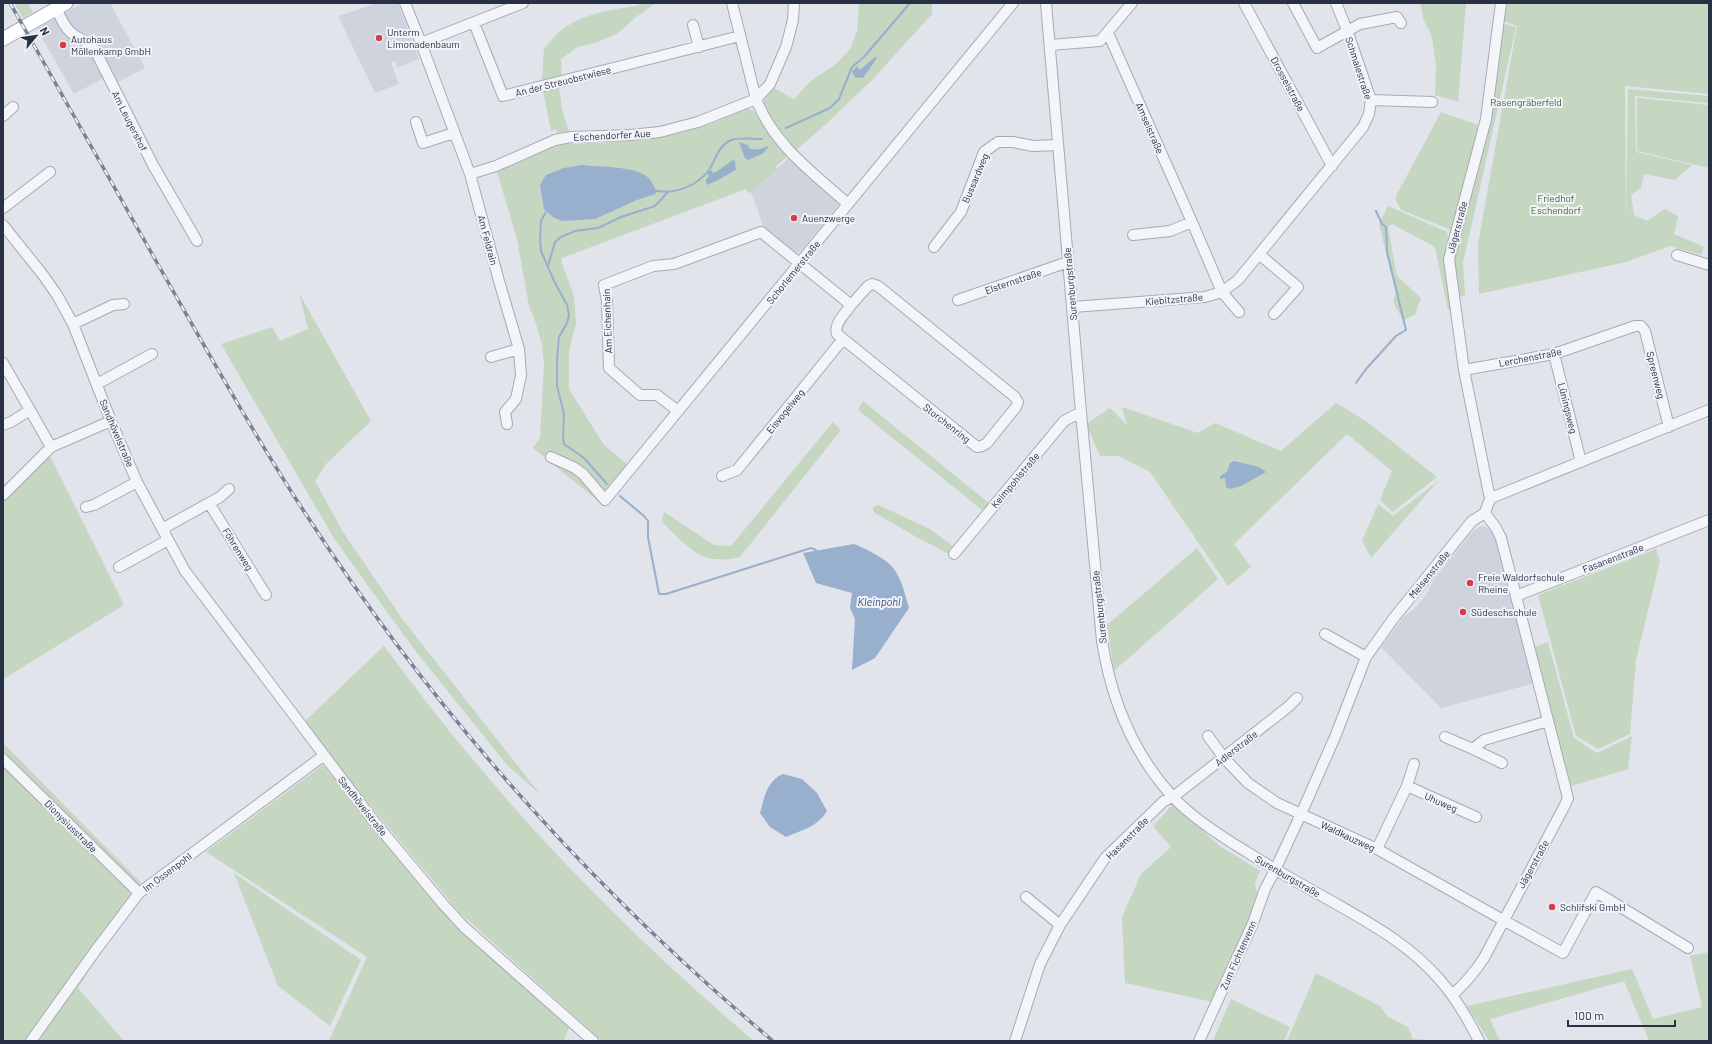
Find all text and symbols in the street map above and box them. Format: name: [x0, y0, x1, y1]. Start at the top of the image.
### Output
north arrow: [16, 16, 56, 56]
text: N: [38, 25, 53, 37]
place label: Unterm Limonadenbaum: [387, 26, 460, 50]
place label: Autohaus Möllenkamp GmbH: [71, 33, 151, 57]
marker: Unterm Limonadenbaum: [374, 33, 384, 43]
street label: Schmalestraße: [1343, 35, 1375, 101]
marker: Autohaus Möllenkamp GmbH: [58, 40, 68, 50]
street label: Drosselstraße: [1269, 55, 1307, 113]
street label: An der Streuobstwiese: [514, 63, 612, 99]
street label: Am Leugershof: [110, 89, 151, 154]
park label: Rasengräberfeld: [1490, 96, 1562, 108]
street label: Amselstraße: [1133, 101, 1167, 155]
street label: Eschendorfer Aue: [573, 127, 651, 143]
street label: Bussardweg: [959, 151, 991, 205]
park label: Friedhof Eschendorf: [1531, 192, 1582, 216]
street label: Jägerstraße: [1444, 200, 1470, 254]
place label: Auenzwerge: [802, 212, 855, 224]
marker: Auenzwerge: [789, 213, 799, 223]
street label: Am Feldrain: [476, 214, 500, 266]
street label: Schorlemerstraße: [764, 238, 822, 306]
street label: Surenburgstraße: [1061, 247, 1079, 321]
street label: Elsternstraße: [983, 266, 1043, 296]
street label: Am Eichenhain: [600, 288, 614, 354]
street label: Kiebitzstraße: [1145, 290, 1203, 308]
street label: Lerchenstraße: [1497, 345, 1563, 369]
street label: Spreenweg: [1644, 350, 1668, 400]
street label: Lüningsweg: [1556, 381, 1580, 435]
street label: Eisvogelweg: [763, 386, 807, 436]
street label: Sandhövelstraße: [97, 397, 137, 469]
street label: Storchenring: [921, 401, 973, 445]
street label: Keimpohlstraße: [988, 450, 1042, 510]
street label: Föhrenweg: [220, 525, 256, 573]
street label: Fasanenstraße: [1581, 541, 1645, 575]
street label: Meisenstraße: [1406, 547, 1452, 601]
street label: Surenburgstraße: [1089, 570, 1109, 644]
place label: Freie Waldorfschule Rheine: [1478, 571, 1565, 595]
marker: Freie Waldorfschule Rheine: [1465, 578, 1475, 588]
water label: Kleinpohl: [858, 595, 901, 608]
place label: Südeschschule: [1471, 606, 1537, 618]
marker: Südeschschule: [1458, 607, 1468, 617]
street label: Adlerstraße: [1212, 728, 1260, 768]
street label: Sandhövelstraße: [336, 774, 390, 838]
street label: Uhuweg: [1423, 789, 1459, 815]
street label: Dionysiusstraße: [42, 797, 100, 855]
street label: Hasenstraße: [1103, 814, 1151, 862]
street label: Waldkauzweg: [1319, 818, 1377, 854]
street label: Jägerstraße: [1515, 838, 1551, 890]
street label: Im Ossenpohl: [140, 850, 194, 894]
street label: Surenburgstraße: [1253, 853, 1323, 899]
place label: Schlifski GmbH: [1560, 901, 1625, 913]
marker: Schlifski GmbH: [1547, 902, 1557, 912]
street label: Zum Fichtenvenn: [1217, 918, 1259, 992]
scale bar: [1568, 1002, 1675, 1028]
text: 100 m: [1574, 1008, 1604, 1022]

